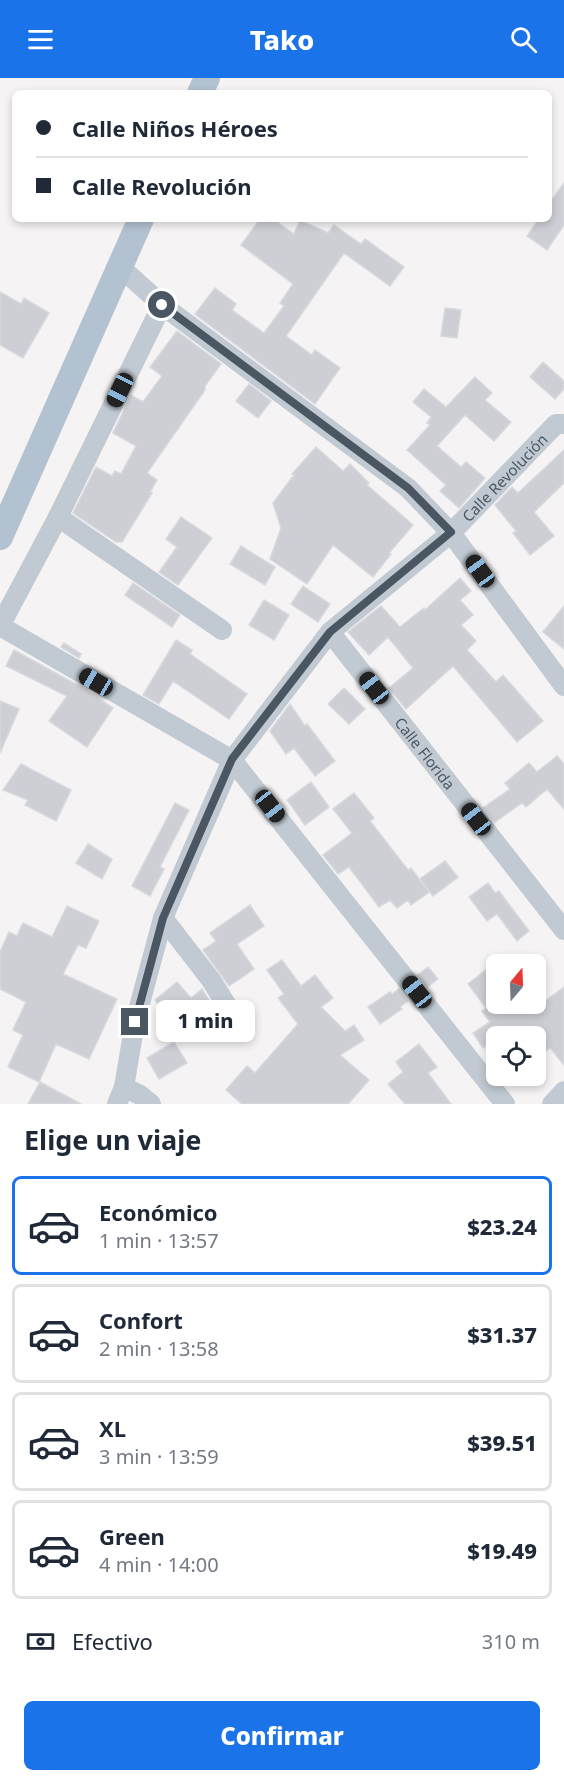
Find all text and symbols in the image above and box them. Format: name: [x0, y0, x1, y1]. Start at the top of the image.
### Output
text: Tako: [250, 21, 314, 58]
icon: menu: [24, 23, 57, 56]
icon: search: [507, 23, 540, 56]
text: Calle Niños Héroes: [72, 113, 278, 143]
text: Calle Revolución: [72, 171, 252, 201]
route start: [148, 291, 175, 318]
car: [104, 370, 136, 410]
street label: Calle Revolución: [457, 429, 551, 526]
car: [462, 551, 498, 591]
car: [76, 665, 116, 699]
car: [356, 668, 392, 708]
street label: Calle Florida: [391, 713, 460, 793]
car: [252, 786, 288, 826]
car: [458, 799, 494, 839]
north arrow: [486, 954, 546, 1014]
map controls: [486, 954, 546, 1086]
car: [399, 972, 435, 1012]
callout: 1 min: [156, 1001, 255, 1043]
text: 1 min: [178, 1007, 233, 1034]
route end: [121, 1008, 148, 1035]
button: locate: [486, 1026, 546, 1086]
text: Elige un viaje: [24, 1121, 201, 1158]
text: Económico: [99, 1197, 218, 1227]
icon: car: [27, 1199, 81, 1253]
text: $23.24: [467, 1211, 537, 1241]
text: 1 min · 13:57: [99, 1227, 219, 1254]
text: Confort: [99, 1305, 183, 1335]
icon: car: [27, 1307, 81, 1361]
text: $31.37: [467, 1319, 537, 1349]
text: 2 min · 13:58: [99, 1335, 219, 1362]
text: XL: [99, 1413, 126, 1443]
icon: car: [27, 1415, 81, 1469]
text: $39.51: [467, 1427, 537, 1457]
text: 3 min · 13:59: [99, 1443, 219, 1470]
text: Green: [99, 1521, 165, 1551]
icon: car: [27, 1523, 81, 1577]
text: $19.49: [467, 1535, 537, 1565]
text: 4 min · 14:00: [99, 1551, 219, 1578]
icon: cash: [24, 1625, 57, 1658]
text: Efectivo: [72, 1626, 153, 1656]
text: 310 m: [482, 1628, 540, 1655]
button: Confirmar: [24, 1701, 540, 1770]

